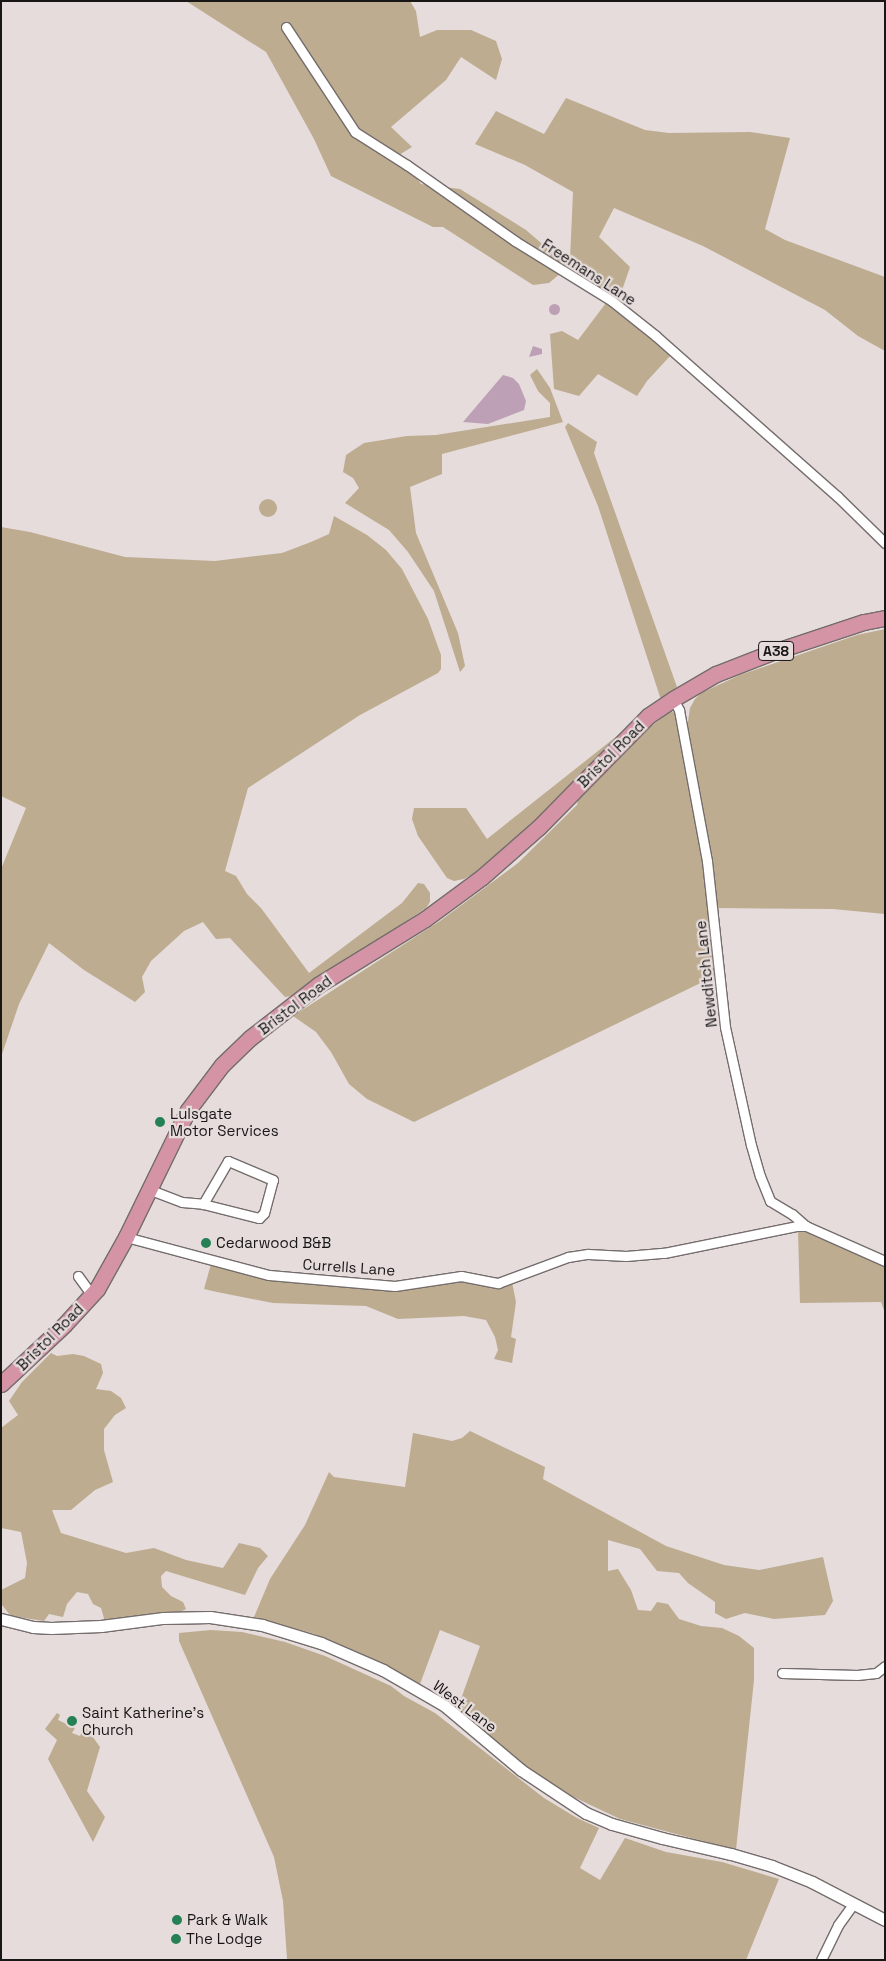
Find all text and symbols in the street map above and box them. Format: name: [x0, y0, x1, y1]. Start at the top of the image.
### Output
street label: Freemans Lane: [539, 235, 639, 309]
road number: A38: [757, 640, 795, 662]
street label: Bristol Road: [574, 717, 648, 791]
street label: Newditch Lane: [691, 920, 721, 1028]
street label: Bristol Road: [255, 972, 335, 1038]
place label: Lulsgate Motor Services: [170, 1104, 279, 1139]
marker: Lulsgate Motor Services: [154, 1116, 166, 1128]
place label: Cedarwood B&B: [216, 1234, 331, 1252]
marker: Cedarwood B&B: [200, 1237, 212, 1249]
street label: Currells Lane: [302, 1255, 396, 1279]
street label: Bristol Road: [13, 1300, 87, 1374]
street label: West Lane: [430, 1676, 500, 1736]
place label: Saint Katherine's Church: [82, 1703, 204, 1738]
marker: Saint Katherine's Church: [66, 1715, 78, 1727]
place label: Park & Walk: [187, 1911, 268, 1929]
marker: Park & Walk: [171, 1914, 183, 1926]
place label: The Lodge: [186, 1930, 262, 1948]
marker: The Lodge: [170, 1933, 182, 1945]

